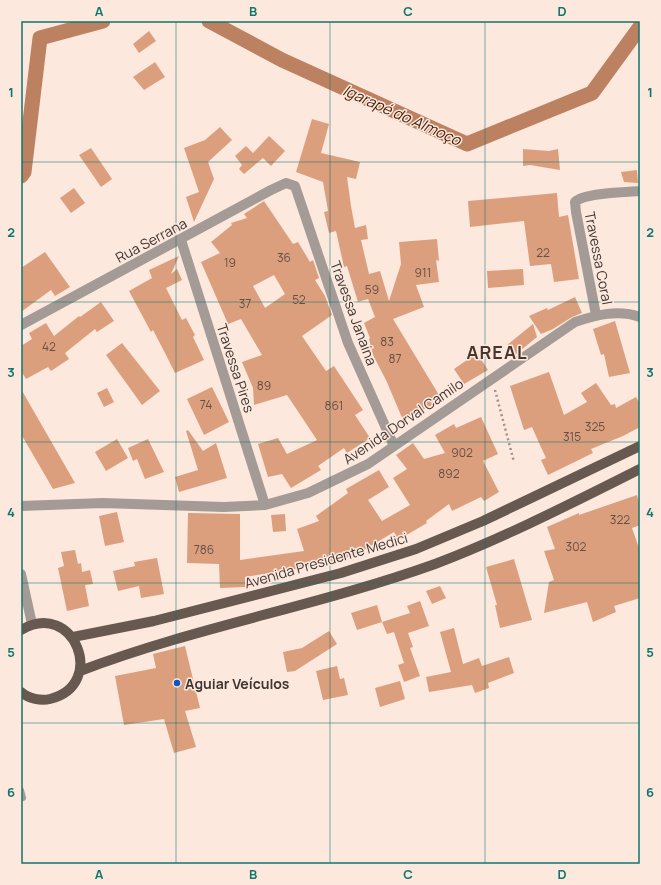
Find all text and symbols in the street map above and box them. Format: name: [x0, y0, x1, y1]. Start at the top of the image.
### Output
text: A: [95, 2, 104, 20]
text: B: [249, 2, 257, 20]
text: C: [403, 2, 413, 20]
text: D: [557, 2, 567, 20]
water label: Igarapé do Almoço: [340, 80, 465, 151]
text: 1: [8, 83, 14, 101]
text: 1: [647, 83, 653, 101]
street label: Travessa Coral: [581, 210, 617, 306]
street label: Rua Serrana: [112, 213, 190, 267]
text: 2: [7, 223, 15, 241]
text: 2: [646, 223, 654, 241]
house number: 22: [536, 244, 550, 261]
house number: 36: [277, 249, 291, 266]
house number: 19: [224, 254, 236, 271]
street label: Travessa Janaína: [326, 258, 382, 368]
house number: 911: [415, 264, 431, 281]
house number: 59: [365, 281, 379, 298]
house number: 52: [292, 291, 306, 308]
house number: 37: [239, 295, 251, 312]
street label: Travessa Pires: [213, 321, 259, 415]
house number: 83: [380, 333, 394, 350]
house number: 42: [42, 338, 56, 355]
district label: AREAL: [466, 340, 528, 364]
house number: 87: [389, 350, 402, 367]
text: 3: [7, 363, 15, 381]
text: 3: [646, 363, 654, 381]
street label: Avenida Dorval Camilo: [339, 374, 467, 468]
house number: 89: [257, 377, 271, 394]
house number: 74: [200, 396, 212, 413]
house number: 861: [325, 397, 343, 414]
house number: 325: [585, 418, 605, 435]
house number: 315: [563, 428, 581, 445]
house number: 902: [451, 444, 473, 461]
house number: 892: [438, 465, 460, 482]
text: 4: [7, 503, 15, 521]
text: 4: [646, 503, 654, 521]
house number: 322: [610, 511, 630, 528]
street label: Avenida Presidente Medici: [242, 528, 410, 592]
house number: 302: [566, 538, 587, 555]
house number: 786: [194, 541, 214, 558]
text: 5: [7, 643, 15, 661]
text: 5: [646, 643, 654, 661]
place label: Aguiar Veículos: [185, 674, 290, 693]
marker: Aguiar Veículos: [172, 678, 182, 688]
text: 6: [7, 783, 15, 801]
text: 6: [646, 783, 654, 801]
text: A: [95, 865, 104, 883]
text: B: [249, 865, 257, 883]
text: C: [403, 865, 413, 883]
text: D: [557, 865, 567, 883]

